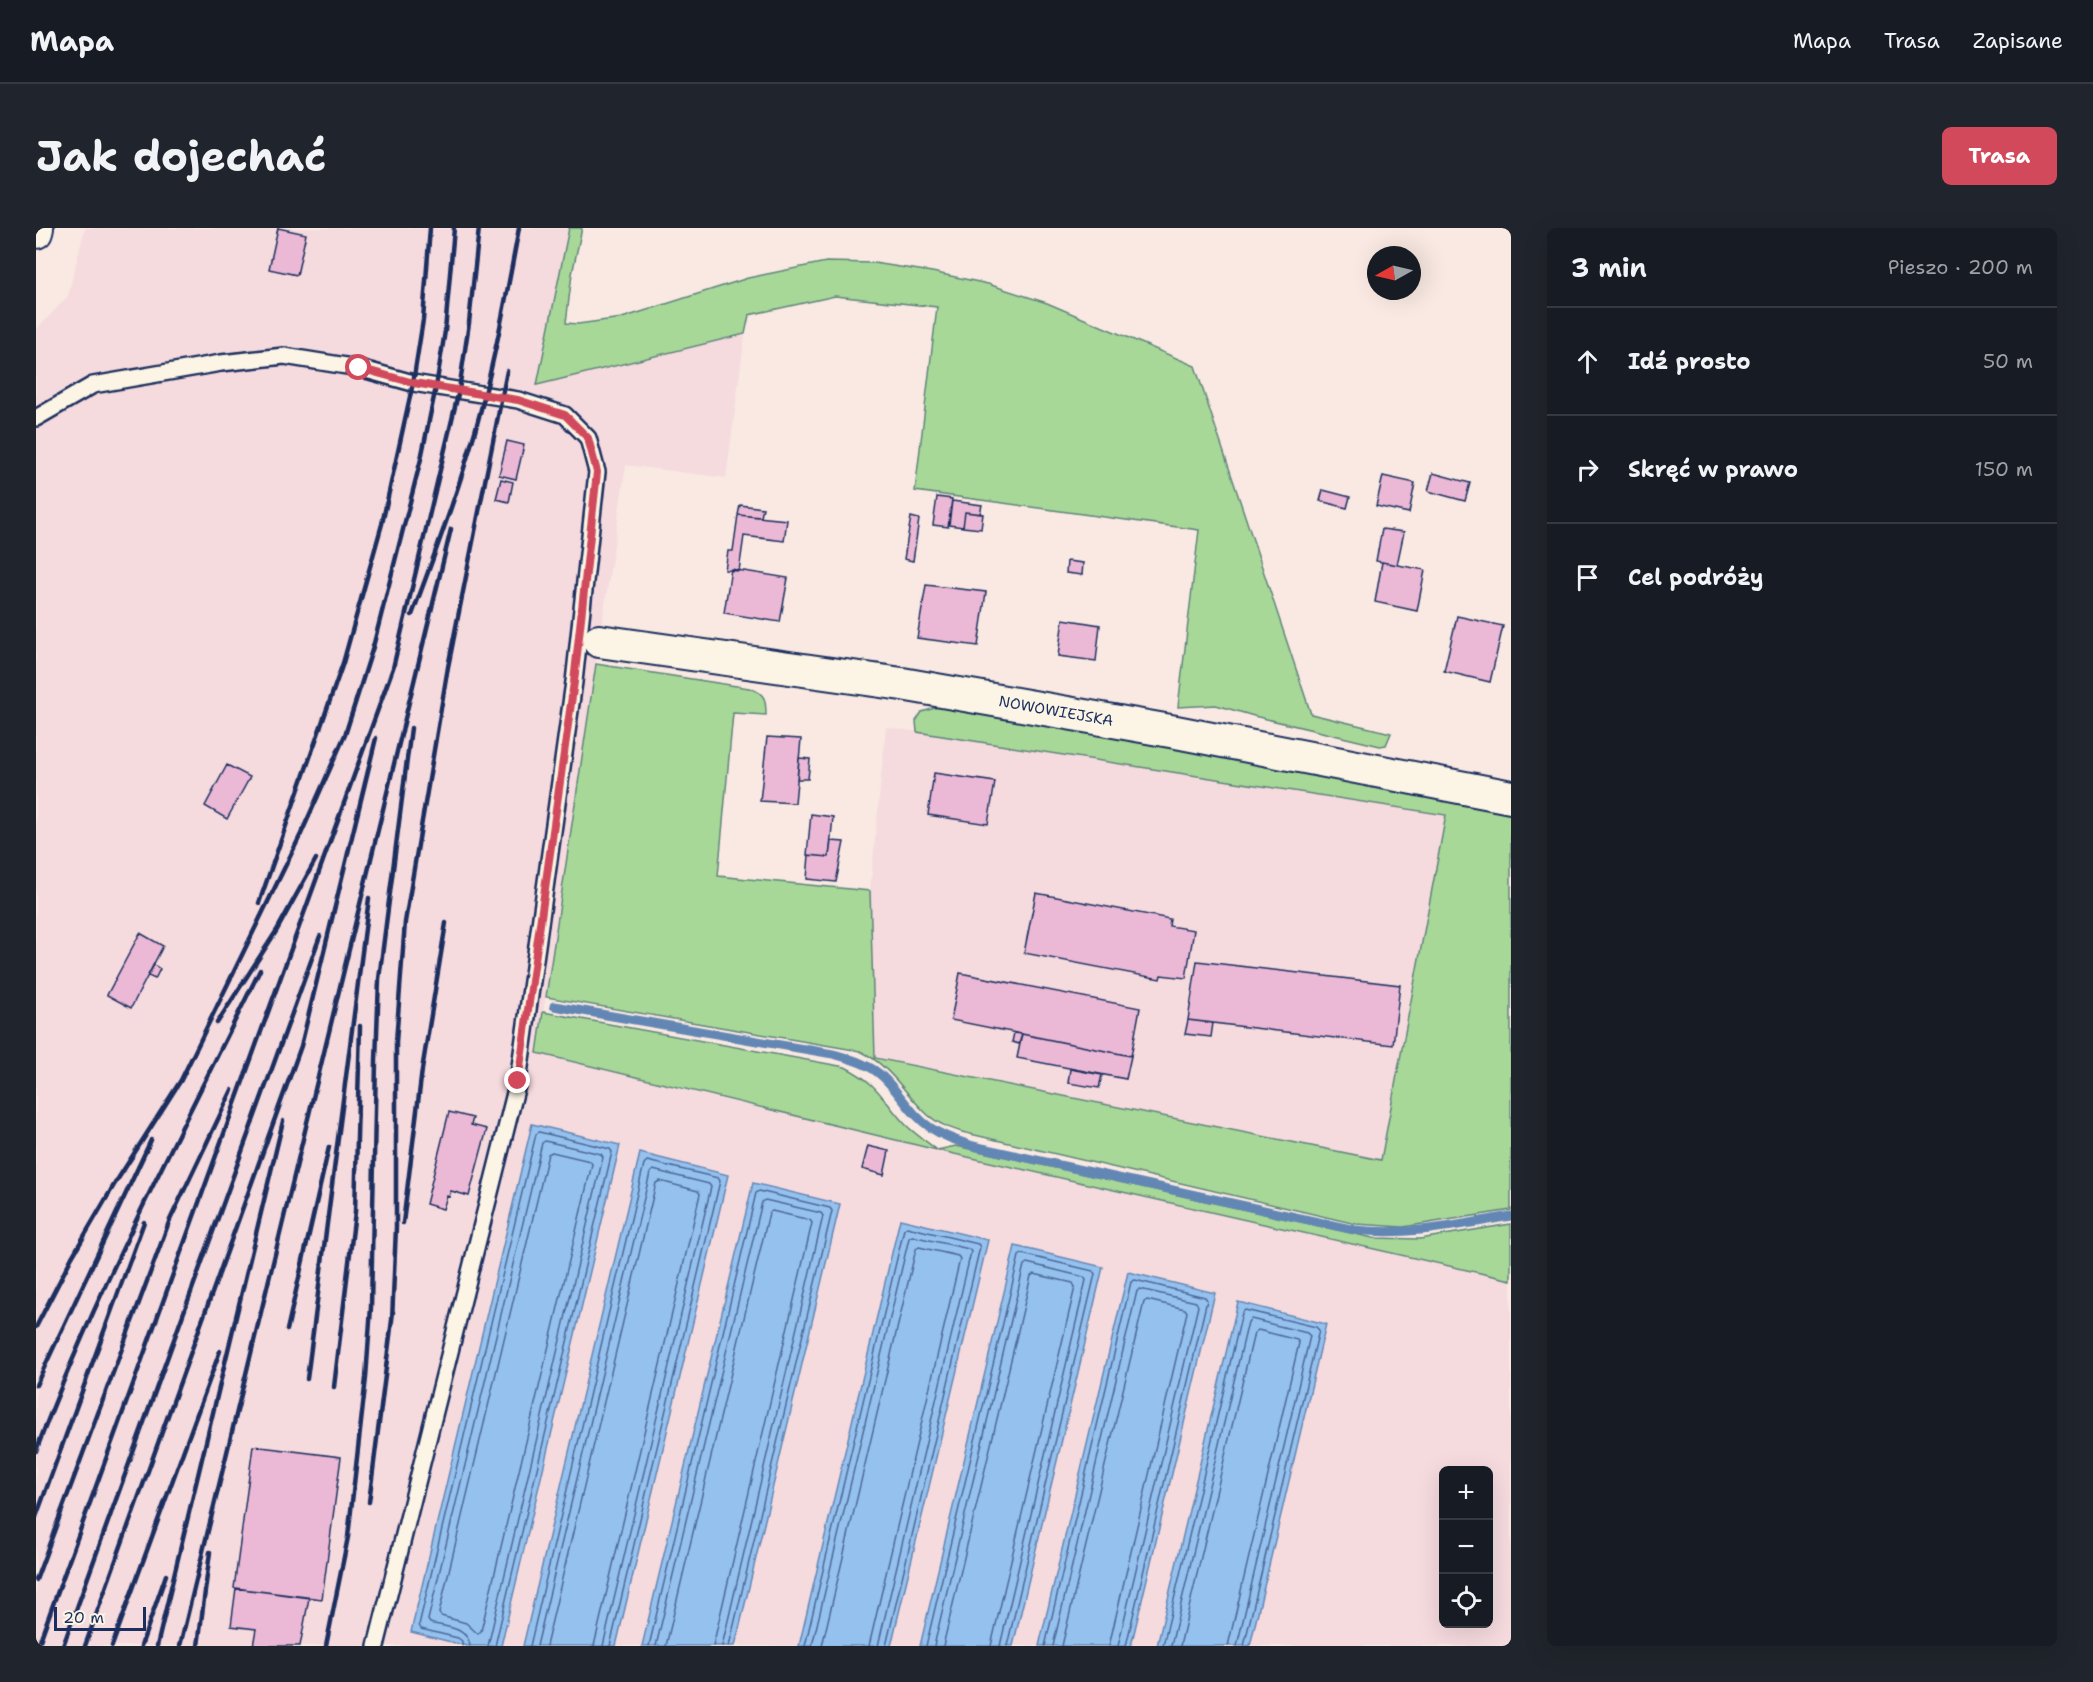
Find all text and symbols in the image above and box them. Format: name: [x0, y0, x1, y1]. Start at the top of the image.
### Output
text: Mapa: [30, 22, 114, 60]
text: Mapa: [1793, 27, 1851, 55]
text: Trasa: [1884, 27, 1940, 55]
text: Zapisane: [1973, 27, 2063, 55]
button: Trasa: [1942, 127, 2057, 185]
text: Jak dojechać: [36, 128, 326, 184]
north arrow: [1367, 246, 1421, 300]
text: 3 min: [1571, 250, 1647, 285]
text: Pieszo · 200 m: [1888, 254, 2033, 280]
icon: ahead: [1571, 345, 1604, 378]
text: Idź prosto: [1628, 347, 1751, 376]
text: 50 m: [1983, 348, 2033, 374]
route start: [345, 354, 371, 380]
icon: right: [1571, 453, 1604, 486]
text: Skręć w prawo: [1628, 455, 1798, 484]
text: 150 m: [1975, 456, 2033, 482]
icon: arrive: [1571, 561, 1604, 594]
text: Cel podróży: [1628, 563, 1764, 592]
street label: NOWOWIEJSKA: [997, 691, 1115, 731]
route end: [504, 1067, 530, 1093]
map controls: [1439, 1466, 1493, 1628]
button: +: [1439, 1466, 1493, 1520]
button: −: [1439, 1520, 1493, 1574]
button: locate: [1439, 1574, 1493, 1628]
scale bar: [54, 1604, 146, 1632]
text: 20 m: [63, 1607, 104, 1628]

